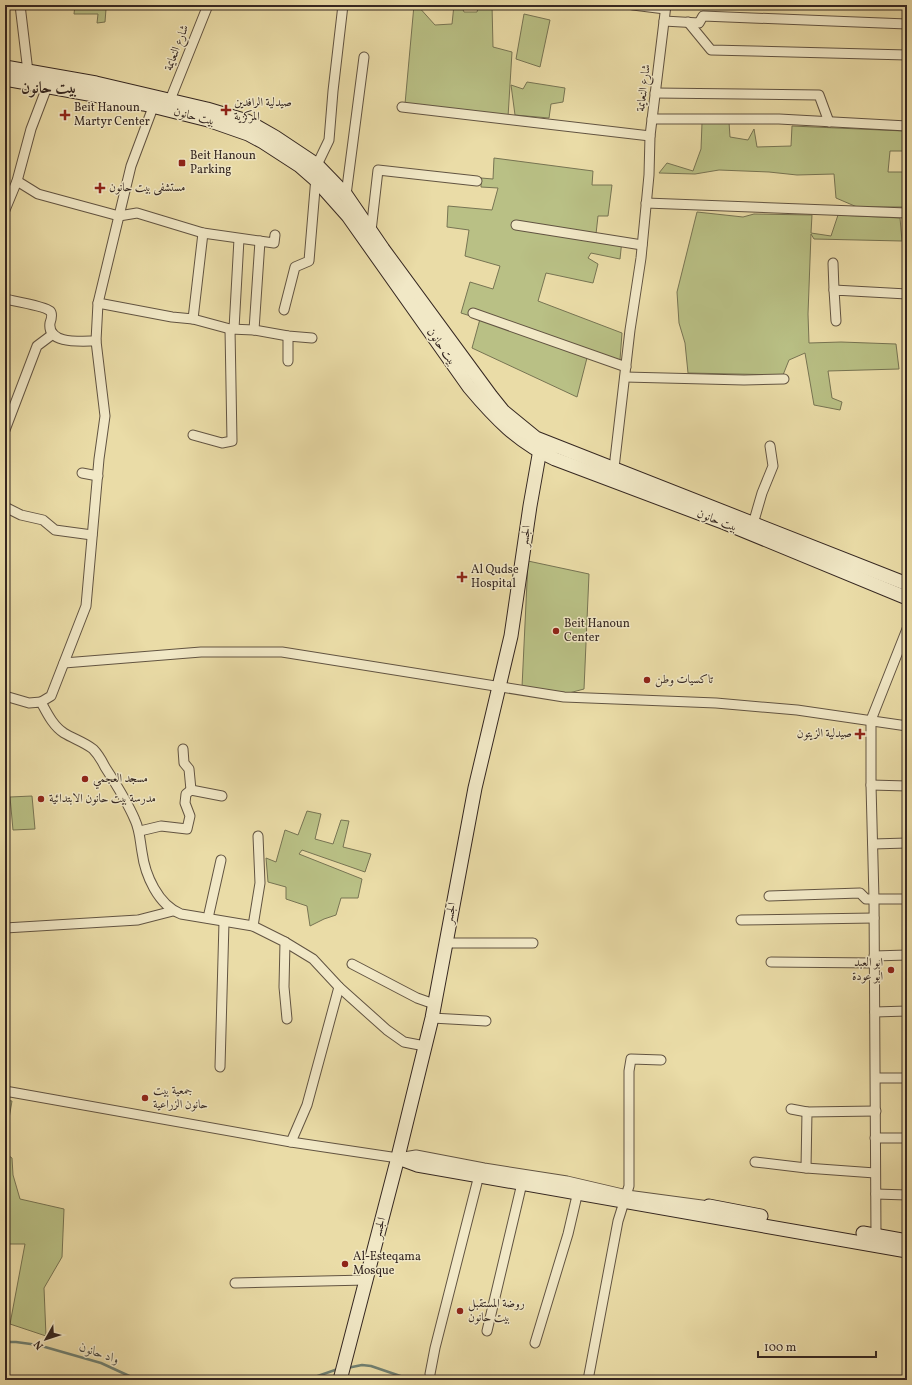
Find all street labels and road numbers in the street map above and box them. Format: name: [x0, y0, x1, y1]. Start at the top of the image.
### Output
street label: شارع النعايمة: [161, 23, 195, 74]
street label: شارع النعايمة: [633, 63, 657, 113]
street label: بيت حانون: [172, 104, 217, 130]
street label: بيت حانون: [422, 325, 460, 369]
street label: بيت حانون: [695, 506, 740, 536]
street label: الجسر: [516, 524, 535, 550]
street label: الجسر: [441, 901, 461, 927]
street label: الجسر: [369, 1215, 391, 1242]

